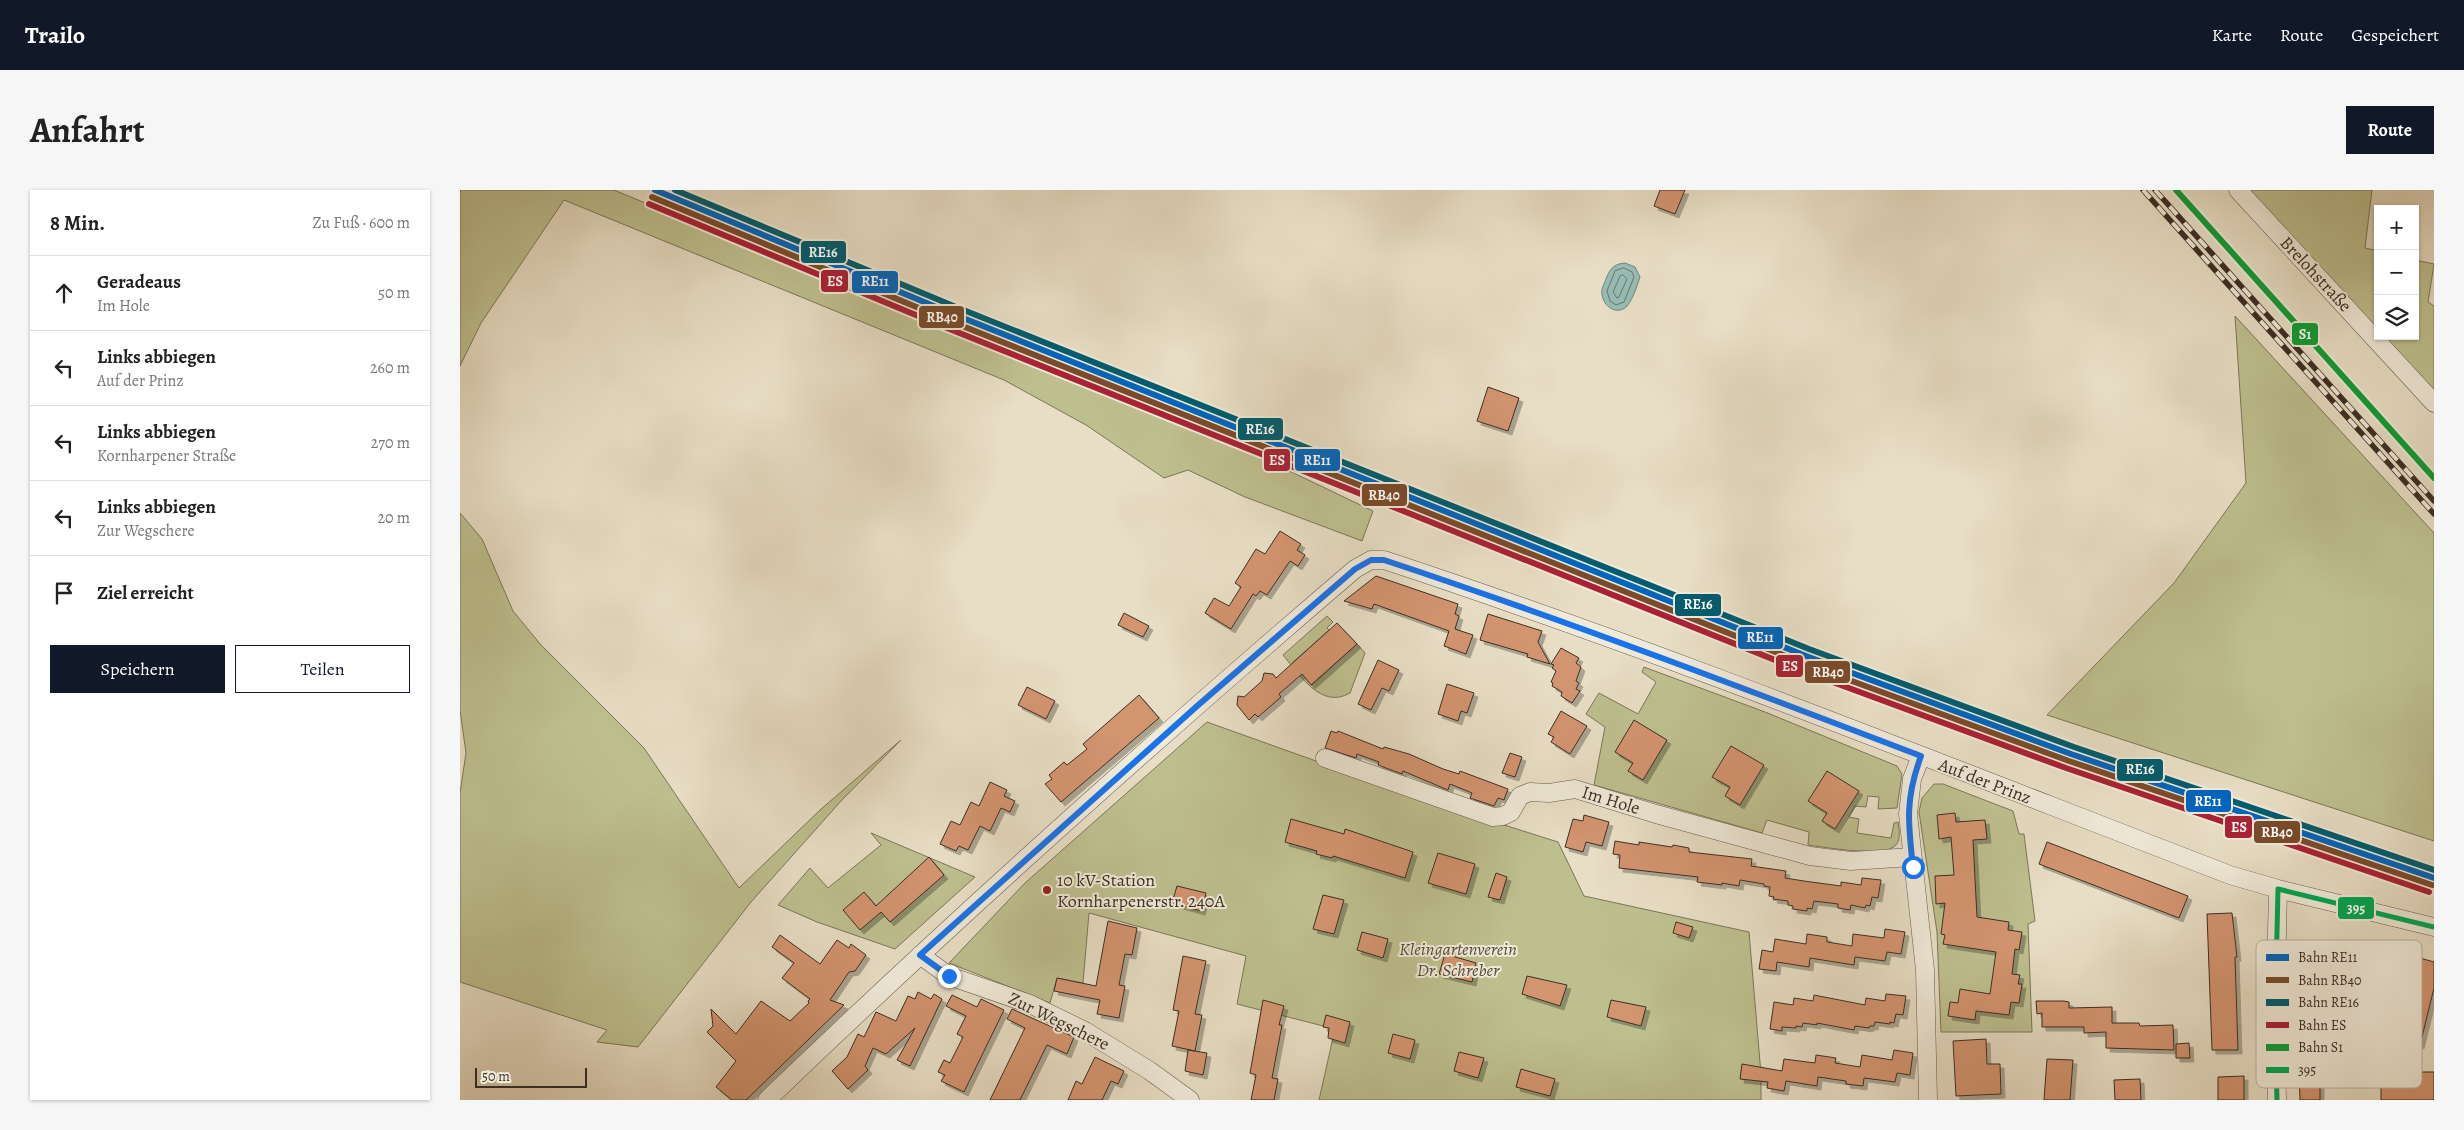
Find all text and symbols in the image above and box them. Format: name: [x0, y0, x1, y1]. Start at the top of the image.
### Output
text: Trailo: [25, 19, 85, 51]
text: Karte: [2212, 23, 2252, 47]
text: Route: [2280, 23, 2323, 47]
text: Gespeichert: [2351, 23, 2439, 47]
text: Anfahrt: [30, 106, 145, 154]
button: Route: [2346, 106, 2434, 154]
map controls: [2374, 205, 2419, 340]
button: +: [2374, 205, 2419, 250]
text: 8 Min.: [50, 209, 105, 237]
text: Zu Fuß · 600 m: [313, 212, 410, 234]
street label: Brelohstraße: [2275, 231, 2357, 317]
line badge: RE16: [800, 240, 847, 264]
text: RE16: [809, 243, 838, 262]
button: −: [2374, 250, 2419, 295]
text: Geradeaus: [97, 269, 181, 295]
line badge: ES: [820, 269, 849, 293]
line badge: RE11: [851, 270, 899, 294]
text: ES: [827, 272, 843, 291]
text: RE11: [861, 272, 889, 291]
icon: ahead: [50, 279, 78, 307]
text: 50 m: [378, 282, 410, 304]
text: Im Hole: [97, 295, 150, 317]
button: layers: [2374, 295, 2419, 340]
line badge: RB40: [918, 305, 965, 329]
text: RB40: [926, 308, 958, 327]
line badge: S1: [2291, 322, 2319, 346]
text: S1: [2299, 325, 2311, 344]
text: Links abbiegen: [97, 344, 216, 370]
icon: left: [50, 354, 78, 382]
text: 260 m: [370, 357, 410, 379]
text: Auf der Prinz: [97, 370, 184, 392]
line badge: RE16: [1237, 417, 1284, 441]
text: Links abbiegen: [97, 419, 216, 445]
text: RE16: [1246, 420, 1275, 439]
icon: left: [50, 429, 78, 457]
text: 270 m: [371, 432, 410, 454]
text: Kornharpener Straße: [97, 445, 236, 467]
line badge: ES: [1263, 448, 1291, 472]
line badge: RE11: [1294, 448, 1341, 472]
text: ES: [1269, 451, 1285, 470]
text: RE11: [1303, 451, 1331, 470]
line badge: RB40: [1361, 483, 1408, 507]
text: RB40: [1368, 486, 1400, 505]
text: Links abbiegen: [97, 494, 216, 520]
icon: left: [50, 504, 78, 532]
text: 20 m: [377, 507, 410, 529]
text: Zur Wegschere: [97, 520, 195, 542]
icon: arrive: [50, 579, 78, 607]
text: Ziel erreicht: [97, 580, 194, 606]
line badge: RE16: [1674, 593, 1722, 617]
text: RE16: [1684, 595, 1713, 614]
line badge: RE11: [1737, 626, 1784, 650]
text: RE11: [1746, 628, 1774, 647]
button: Speichern: [50, 645, 225, 693]
button: Teilen: [235, 645, 410, 693]
line badge: ES: [1775, 654, 1804, 678]
text: ES: [1782, 657, 1798, 676]
line badge: RB40: [1804, 660, 1851, 684]
text: RB40: [1812, 663, 1844, 682]
street label: Auf der Prinz: [1934, 752, 2035, 810]
line badge: RE16: [2116, 758, 2164, 782]
text: RE16: [2126, 760, 2155, 779]
street label: Im Hole: [1579, 780, 1643, 820]
line badge: RE11: [2185, 789, 2232, 813]
text: RE11: [2194, 792, 2222, 811]
line badge: ES: [2224, 815, 2253, 839]
text: ES: [2231, 818, 2247, 837]
line badge: RB40: [2253, 820, 2301, 844]
text: RB40: [2261, 823, 2293, 842]
route start: [1902, 856, 1925, 879]
place label: 10 kV-Station Kornharpenerstr. 240A: [1057, 868, 1225, 913]
marker: 10 kV-Station Kornharpenerstr. 240A: [1041, 884, 1053, 896]
line badge: 395: [2337, 896, 2375, 920]
text: 395: [2347, 899, 2365, 918]
park label: Kleingartenverein Dr. Schreber: [1399, 937, 1517, 982]
legend: [2256, 940, 2422, 1088]
text: Bahn RE11: [2298, 948, 2357, 967]
route end: [938, 965, 961, 988]
text: Bahn RB40: [2298, 971, 2362, 990]
street label: Zur Wegschere: [1004, 986, 1114, 1056]
text: Bahn RE16: [2298, 993, 2359, 1012]
text: Bahn ES: [2298, 1016, 2347, 1035]
text: Bahn S1: [2298, 1038, 2343, 1057]
text: 395: [2298, 1061, 2316, 1080]
scale bar: [475, 1065, 588, 1088]
text: 50 m: [482, 1067, 510, 1086]

